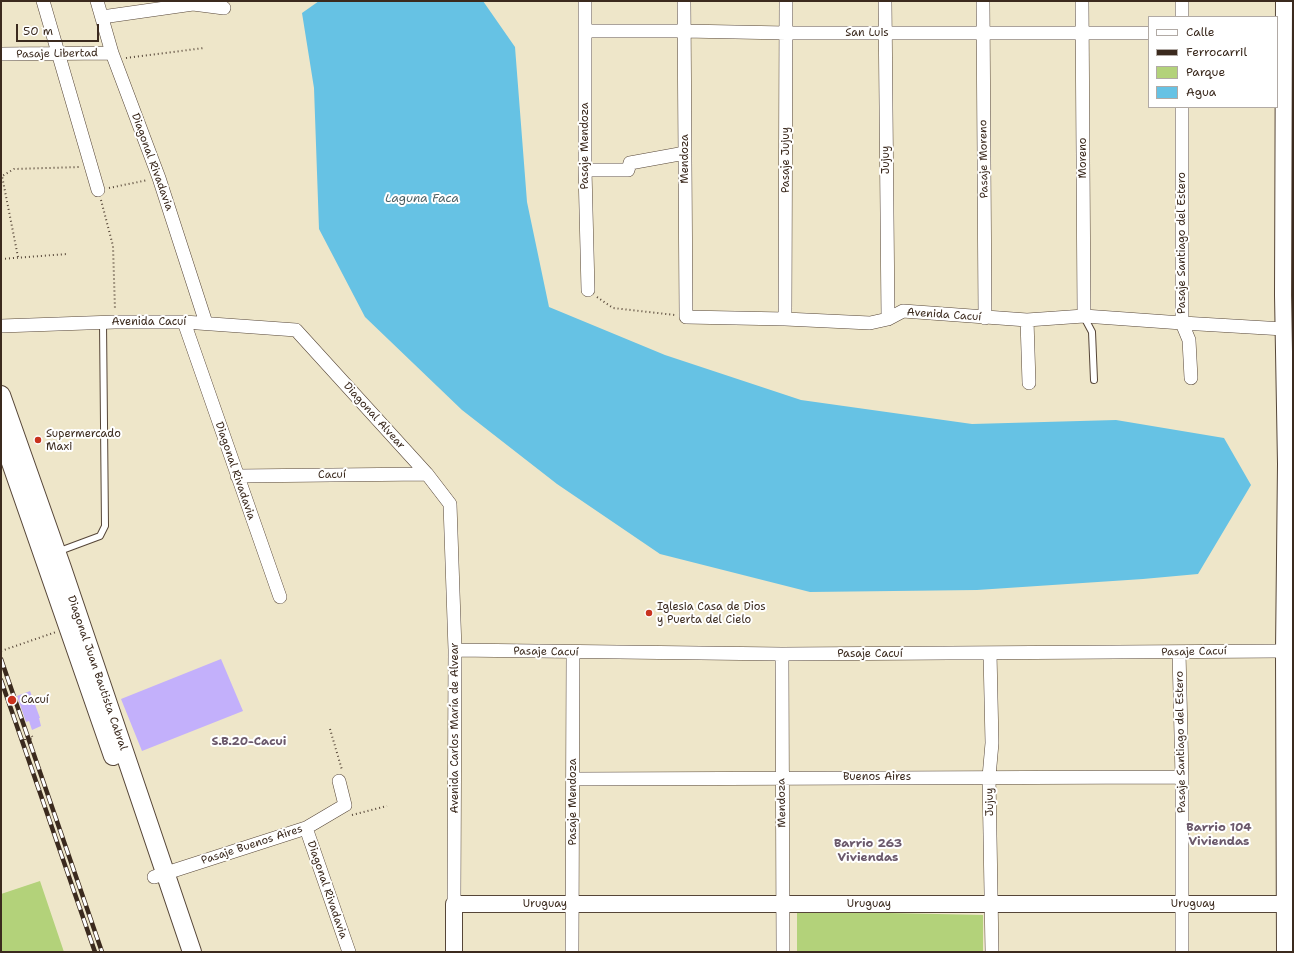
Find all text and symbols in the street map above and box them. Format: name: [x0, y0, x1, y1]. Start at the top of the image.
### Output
scale bar: [18, 16, 101, 42]
legend: [1148, 16, 1278, 108]
text: 50 m: [23, 23, 53, 39]
text: Calle: [1186, 24, 1215, 40]
street label: San Luis: [845, 26, 889, 40]
text: Ferrocarril: [1186, 44, 1247, 60]
street label: Pasaje Libertad: [16, 47, 98, 61]
text: Parque: [1186, 64, 1225, 80]
text: Agua: [1186, 84, 1216, 100]
street label: Pasaje Mendoza: [578, 102, 592, 190]
street label: Diagonal Rivadavia: [128, 111, 176, 213]
street label: Pasaje Moreno: [977, 120, 991, 198]
street label: Pasaje Jujuy: [779, 127, 793, 193]
street label: Mendoza: [678, 134, 692, 184]
street label: Moreno: [1076, 137, 1090, 179]
street label: Jujuy: [879, 146, 893, 174]
street label: Pasaje Santiago del Estero: [1175, 172, 1189, 314]
water label: Laguna Faca: [385, 192, 459, 206]
street label: Avenida Cacuí: [906, 306, 982, 324]
street label: Avenida Cacuí: [112, 315, 186, 329]
street label: Diagonal Alvear: [340, 380, 408, 452]
street label: Diagonal Rivadavia: [212, 420, 258, 522]
place label: Supermercado Maxi: [46, 427, 121, 453]
marker: Supermercado Maxi: [33, 435, 43, 445]
street label: Cacuí: [318, 468, 346, 482]
street label: Diagonal Juan Bautista Cabral: [64, 594, 130, 752]
place label: Iglesia Casa de Dios y Puerta del Cielo: [657, 600, 766, 626]
marker: Iglesia Casa de Dios y Puerta del Cielo: [644, 608, 654, 618]
street label: Avenida Carlos María de Alvear: [448, 642, 462, 814]
street label: Pasaje Cacuí: [513, 645, 579, 659]
street label: Pasaje Cacuí: [1161, 645, 1227, 659]
street label: Pasaje Cacuí: [837, 647, 903, 661]
street label: Pasaje Santiago del Estero: [1173, 671, 1189, 813]
place label: Cacuí: [21, 693, 49, 707]
marker: Cacuí: [6, 694, 18, 706]
district label: S.B.20-Cacui: [212, 735, 286, 749]
street label: Pasaje Mendoza: [566, 758, 580, 846]
street label: Buenos Aires: [843, 770, 911, 784]
street label: Mendoza: [775, 778, 789, 828]
street label: Jujuy: [983, 788, 997, 816]
district label: Barrio 104 Viviendas: [1186, 821, 1252, 849]
street label: Pasaje Buenos Aires: [200, 822, 304, 868]
district label: Barrio 263 Viviendas: [834, 837, 902, 865]
street label: Diagonal Rivadavia: [304, 839, 350, 941]
street label: Uruguay: [523, 897, 567, 911]
street label: Uruguay: [847, 897, 891, 911]
street label: Uruguay: [1171, 897, 1215, 911]

